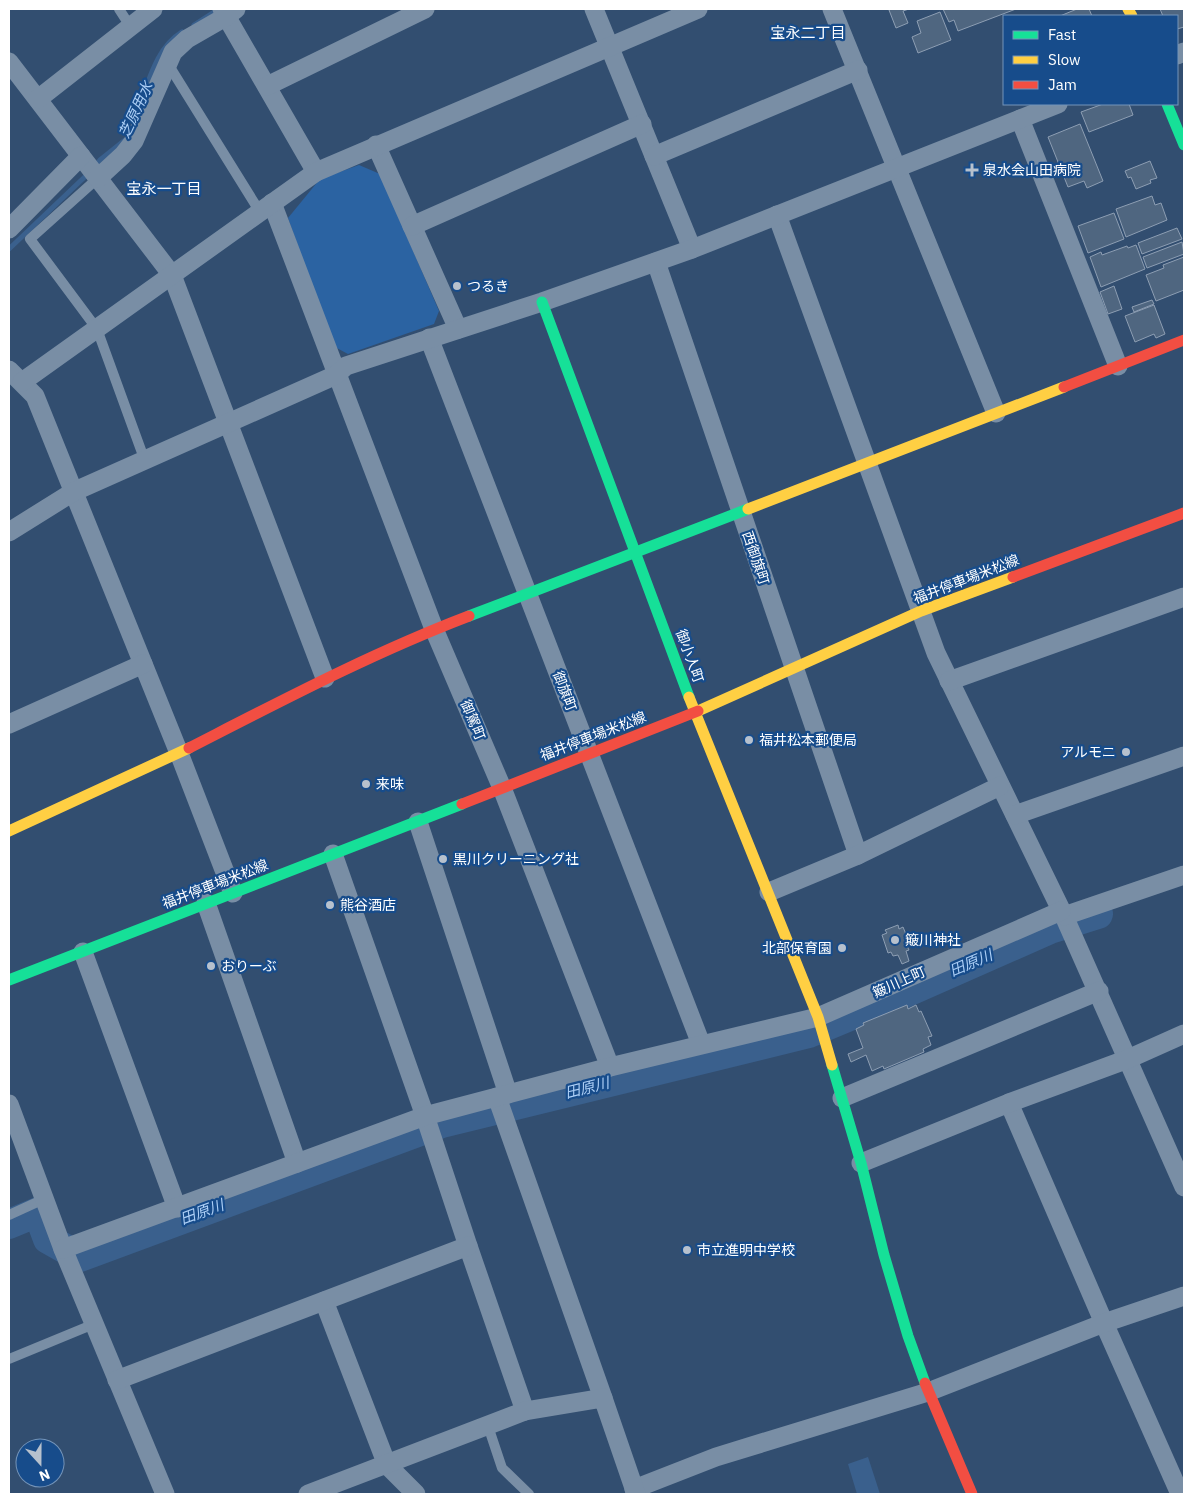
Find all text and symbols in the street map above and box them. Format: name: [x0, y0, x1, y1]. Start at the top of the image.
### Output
legend: [1003, 15, 1178, 105]
district label: 宝永二丁目: [770, 23, 846, 42]
text: Fast: [1048, 25, 1076, 44]
text: Slow: [1048, 50, 1081, 69]
text: Jam: [1048, 75, 1077, 94]
water label: 芝原用水: [114, 77, 158, 141]
place label: 泉水会山田病院: [983, 161, 1081, 179]
marker: 泉水会山田病院: [965, 163, 979, 177]
district label: 宝永一丁目: [126, 179, 202, 198]
place label: つるき: [467, 277, 509, 295]
marker: つるき: [451, 280, 463, 292]
street label: 西御旗町: [738, 529, 774, 587]
street label: 福井停車場米松線: [910, 551, 1022, 607]
street label: 御小人町: [672, 627, 708, 685]
street label: 御旗町: [549, 668, 581, 714]
street label: 御駕町: [457, 697, 489, 743]
street label: 福井停車場米松線: [537, 708, 649, 764]
place label: 福井松本郵便局: [759, 731, 857, 749]
marker: 福井松本郵便局: [743, 734, 755, 746]
place label: アルモニ: [1060, 743, 1116, 761]
marker: アルモニ: [1120, 746, 1132, 758]
place label: 来味: [376, 775, 404, 793]
marker: 来味: [360, 778, 372, 790]
place label: 黒川クリーニング社: [453, 850, 579, 868]
marker: 黒川クリーニング社: [437, 853, 449, 865]
street label: 福井停車場米松線: [159, 856, 271, 912]
place label: 熊谷酒店: [340, 896, 396, 914]
marker: 熊谷酒店: [324, 899, 336, 911]
place label: 簸川神社: [905, 931, 961, 949]
marker: 簸川神社: [889, 934, 901, 946]
place label: 北部保育園: [762, 939, 832, 957]
marker: 北部保育園: [836, 942, 848, 954]
water label: 田原川: [946, 944, 997, 980]
place label: おりーぶ: [221, 957, 276, 975]
marker: おりーぶ: [205, 960, 217, 972]
street label: 簸川上町: [870, 962, 928, 1002]
water label: 田原川: [563, 1072, 613, 1102]
water label: 田原川: [177, 1194, 228, 1228]
place label: 市立進明中学校: [697, 1241, 795, 1259]
marker: 市立進明中学校: [681, 1244, 693, 1256]
north arrow: [15, 1438, 65, 1488]
text: N: [37, 1465, 53, 1485]

